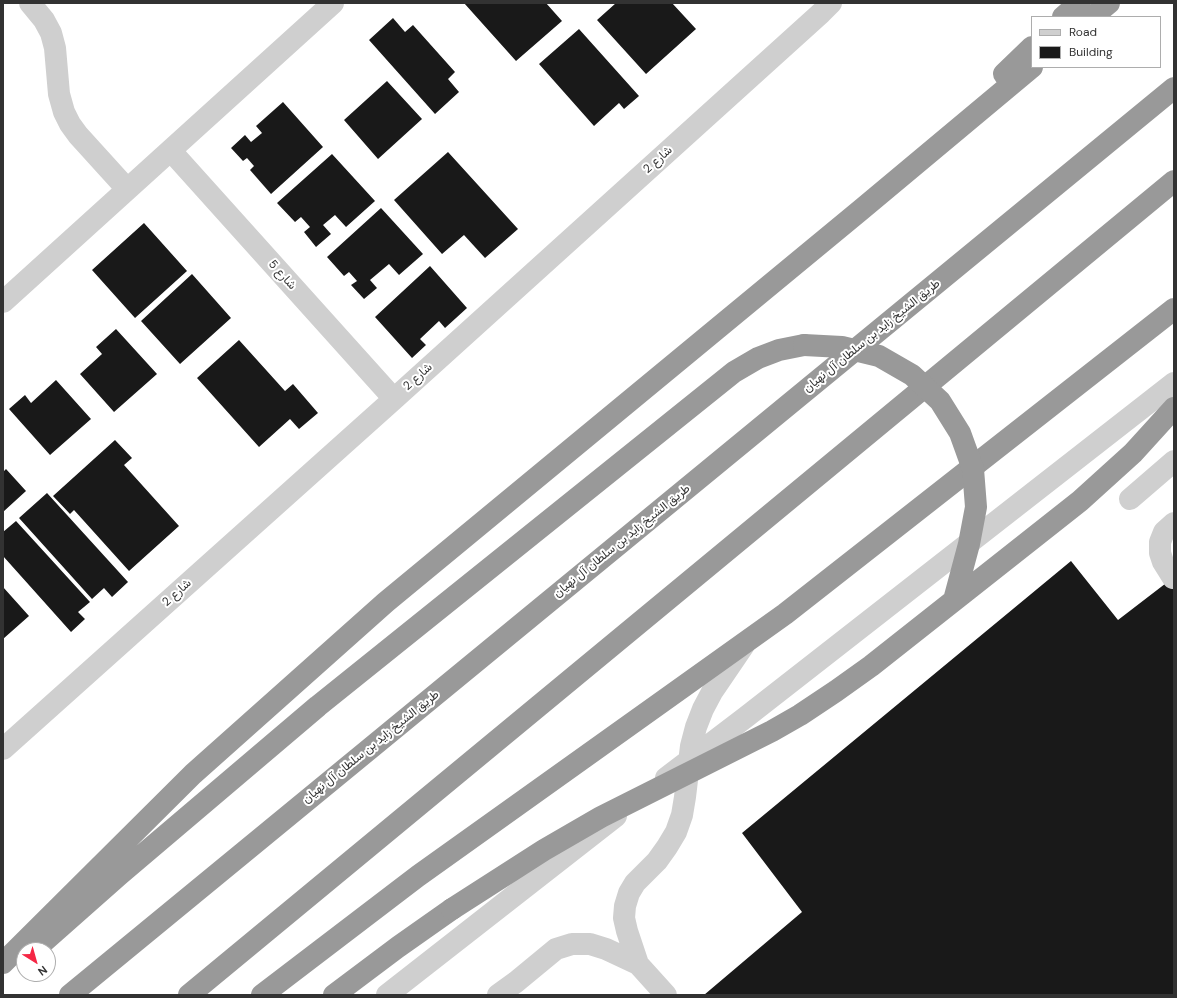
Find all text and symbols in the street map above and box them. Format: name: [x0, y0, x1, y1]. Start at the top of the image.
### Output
legend: [1031, 16, 1161, 68]
text: Road: [1069, 24, 1097, 40]
text: Building: [1069, 44, 1113, 60]
street label: شارع 2: [640, 143, 676, 177]
street label: شارع 5: [265, 257, 299, 293]
street label: طريق الشيخ زايد بن سلطان آل نهيان: [801, 276, 943, 396]
street label: شارع 2: [400, 360, 436, 394]
street label: طريق الشيخ زايد بن سلطان آل نهيان: [551, 481, 693, 601]
street label: شارع 2: [159, 576, 195, 610]
street label: طريق الشيخ زايد بن سلطان آل نهيان: [300, 687, 442, 807]
north arrow: [16, 942, 56, 982]
text: N: [35, 963, 50, 979]

